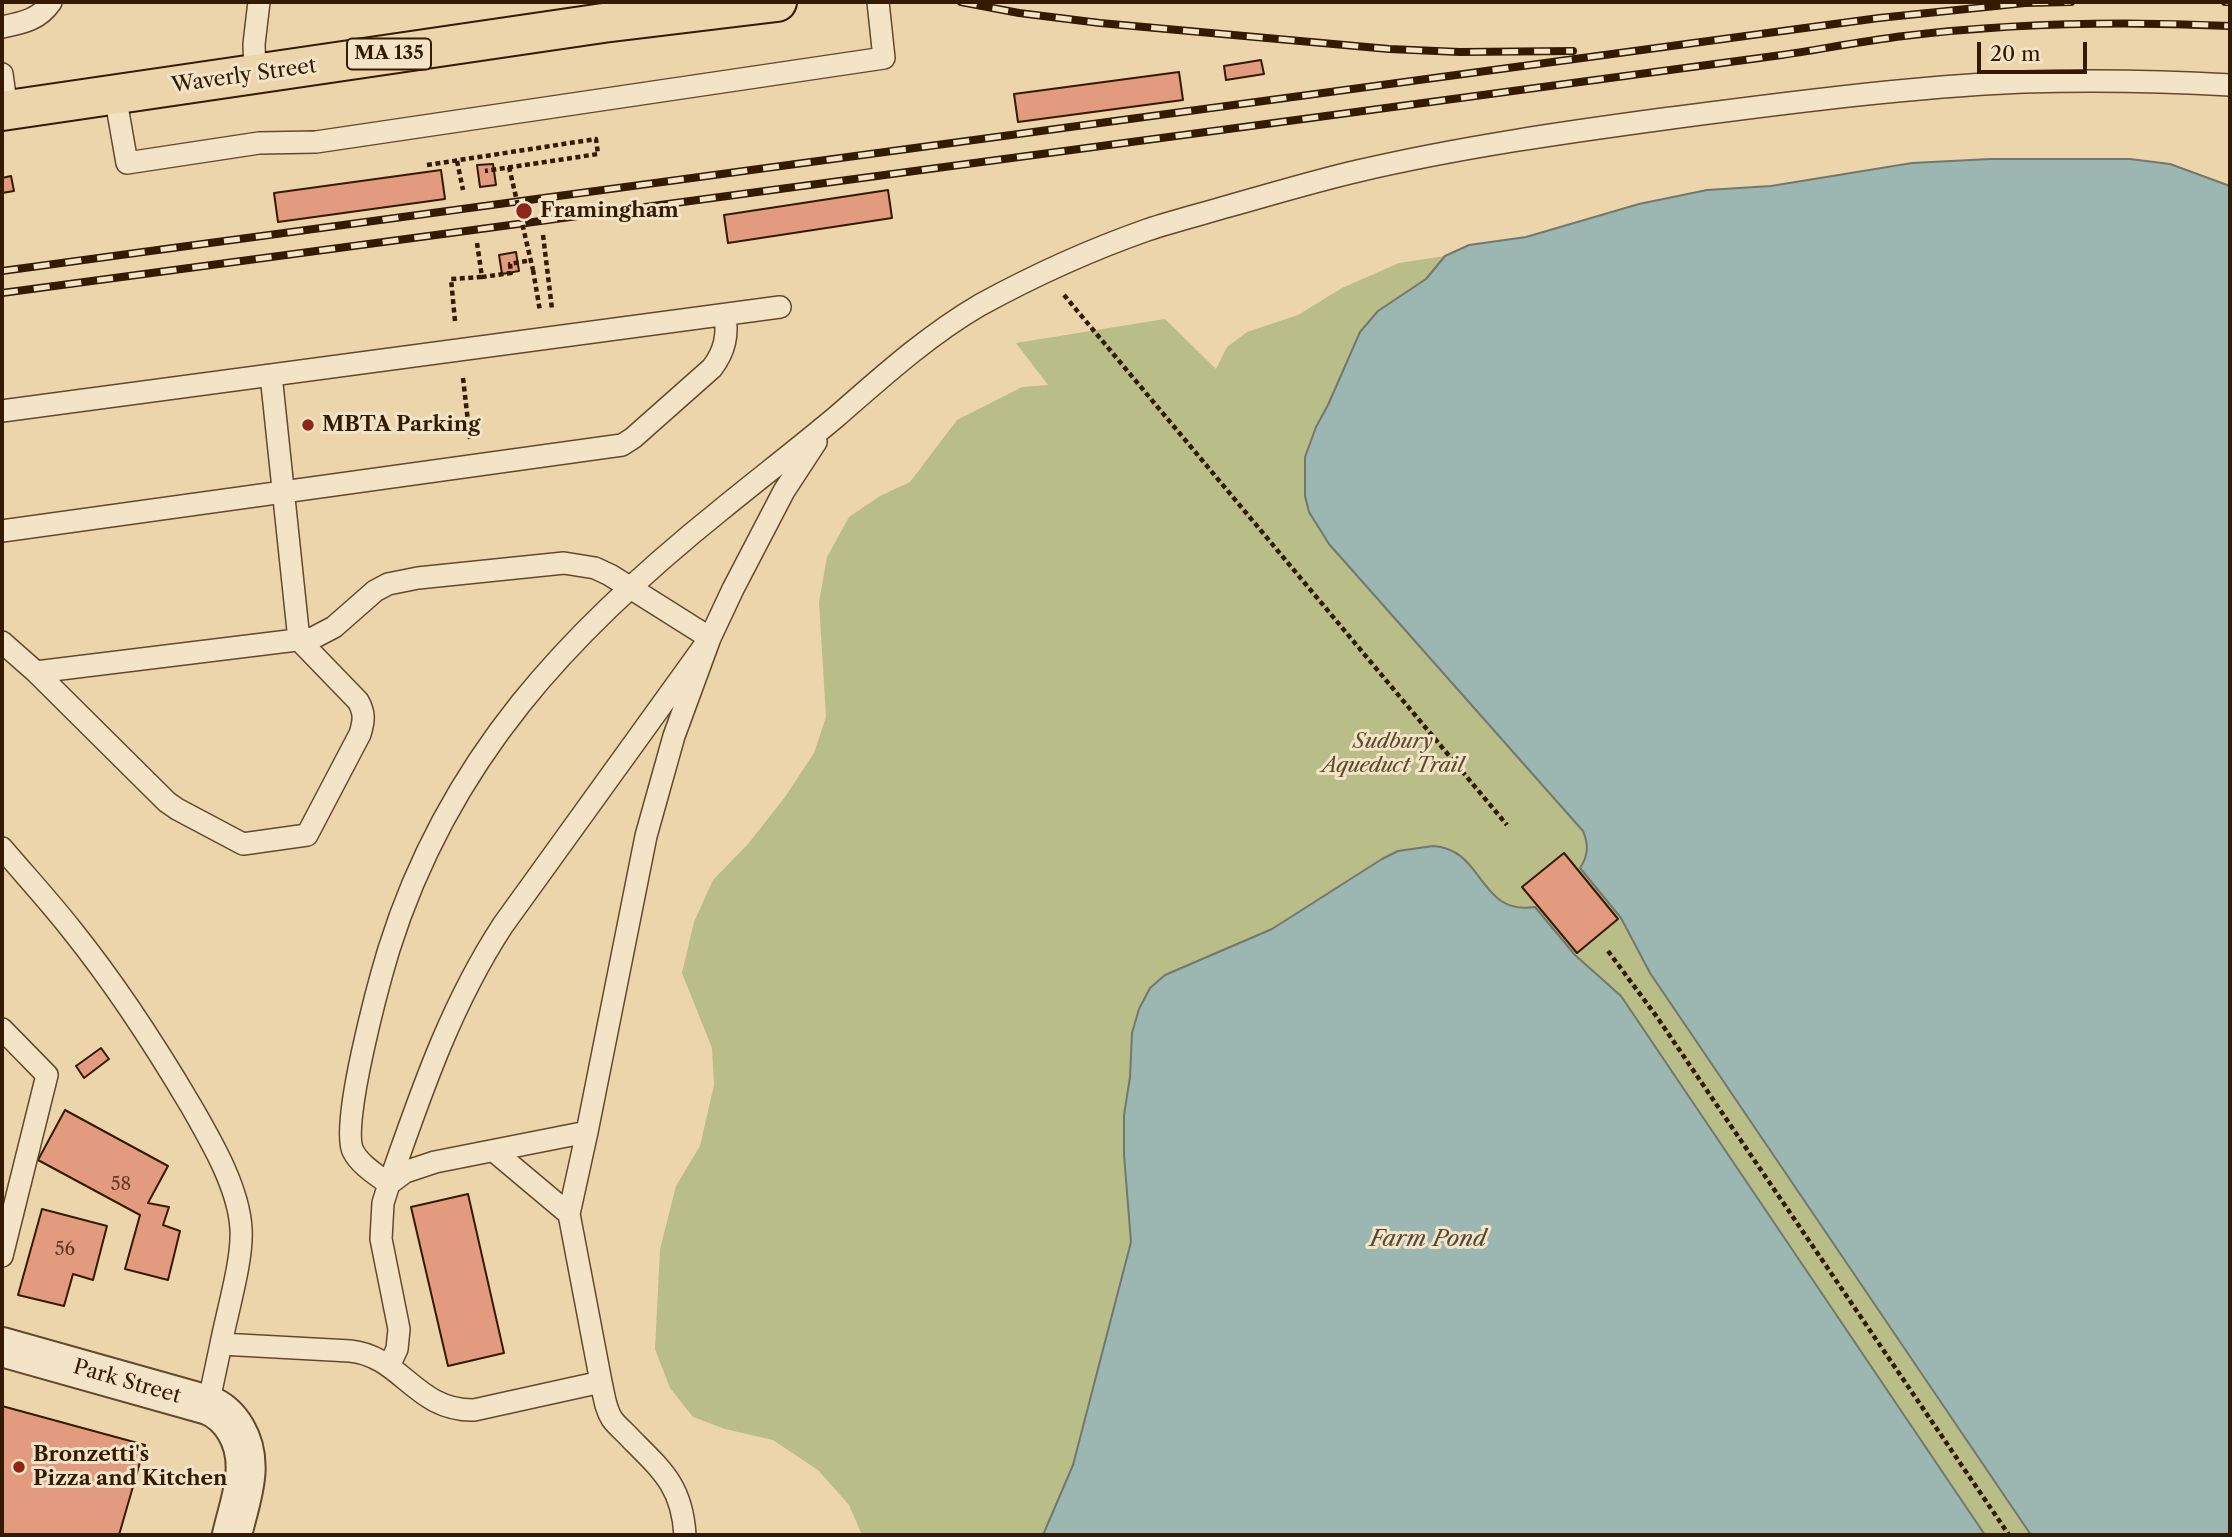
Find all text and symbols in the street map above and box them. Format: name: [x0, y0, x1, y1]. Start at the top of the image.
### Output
scale bar: [1980, 28, 2090, 72]
road number: MA 135: [347, 38, 431, 70]
text: 20 m: [1990, 41, 2041, 66]
street label: Waverly Street: [170, 53, 318, 99]
place label: Framingham: [540, 198, 679, 224]
marker: Framingham: [514, 201, 534, 221]
place label: MBTA Parking: [322, 412, 480, 438]
marker: MBTA Parking: [300, 417, 316, 433]
park label: Sudbury Aqueduct Trail: [1322, 729, 1464, 779]
house number: 58: [111, 1174, 131, 1196]
water label: Farm Pond: [1370, 1225, 1486, 1253]
house number: 56: [55, 1239, 75, 1261]
street label: Park Street: [70, 1355, 184, 1409]
place label: Bronzetti's Pizza and Kitchen: [33, 1442, 227, 1492]
marker: Bronzetti's Pizza and Kitchen: [11, 1459, 27, 1475]

